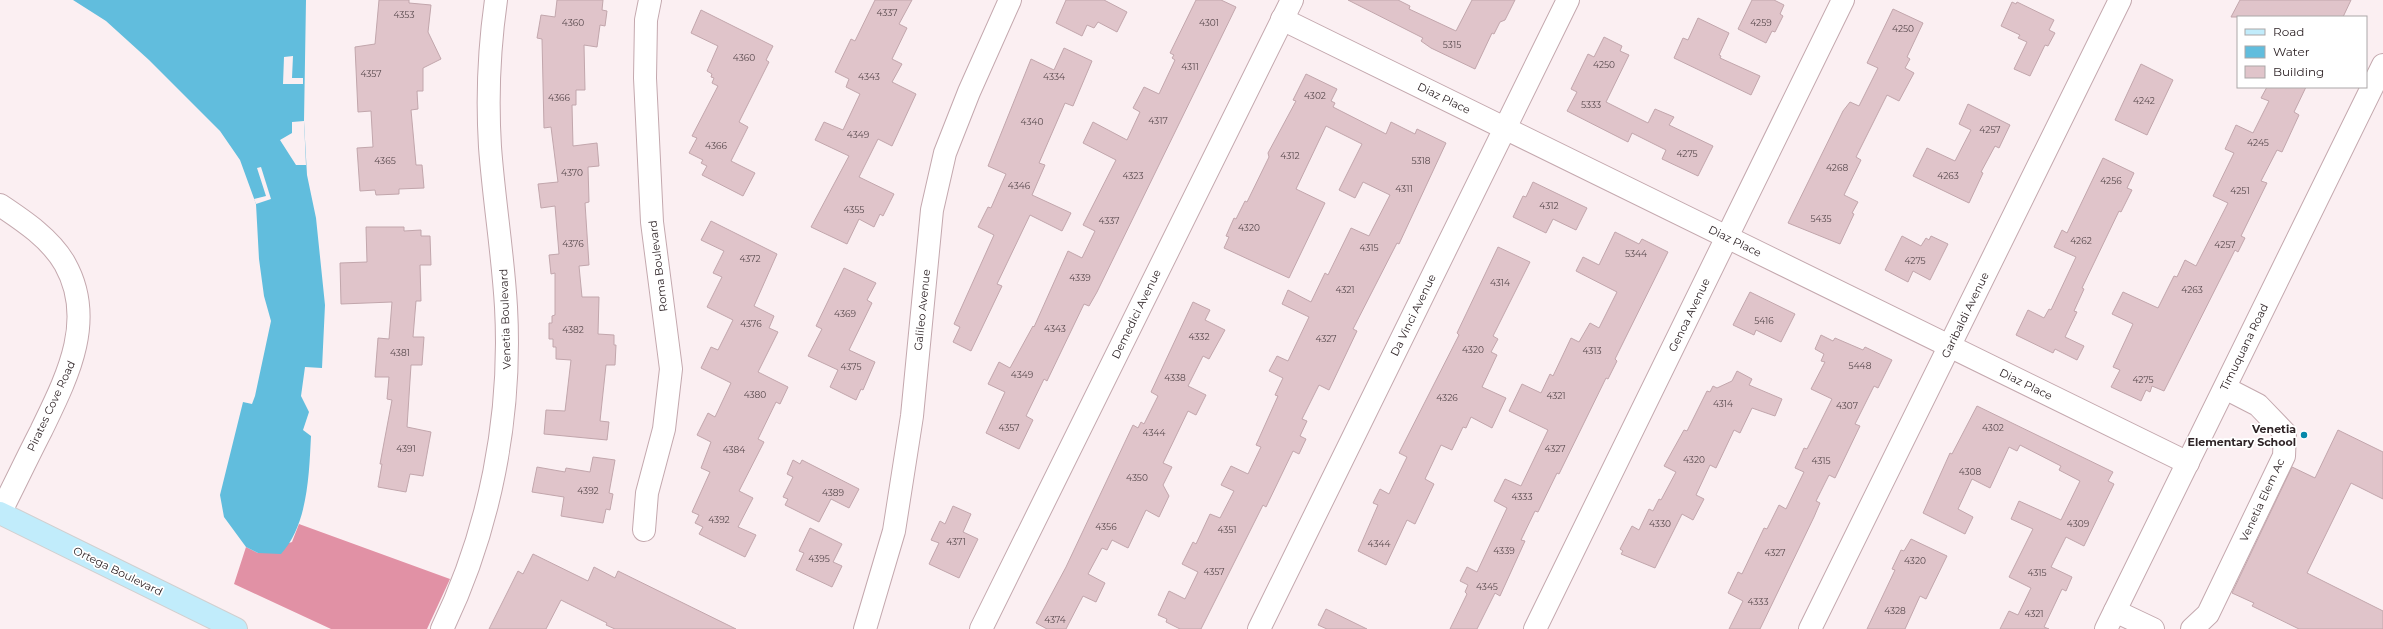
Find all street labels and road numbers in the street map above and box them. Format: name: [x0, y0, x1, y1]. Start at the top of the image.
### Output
street label: Diaz Place: [1415, 79, 1473, 117]
street label: Roma Boulevard: [645, 220, 671, 312]
street label: Diaz Place: [1706, 222, 1764, 260]
street label: Demedici Avenue: [1108, 267, 1164, 361]
street label: Venetia Boulevard: [496, 268, 514, 370]
street label: Galileo Avenue: [911, 268, 933, 351]
street label: Garibaldi Avenue: [1938, 269, 1992, 360]
street label: Da Vinci Avenue: [1387, 271, 1439, 358]
street label: Genoa Avenue: [1665, 276, 1713, 354]
street label: Timuquana Road: [2217, 301, 2271, 393]
street label: Pirates Cove Road: [24, 358, 78, 454]
street label: Diaz Place: [1997, 365, 2055, 403]
street label: Venetia Elem Ac: [2237, 456, 2287, 544]
street label: Ortega Boulevard: [71, 543, 165, 599]

